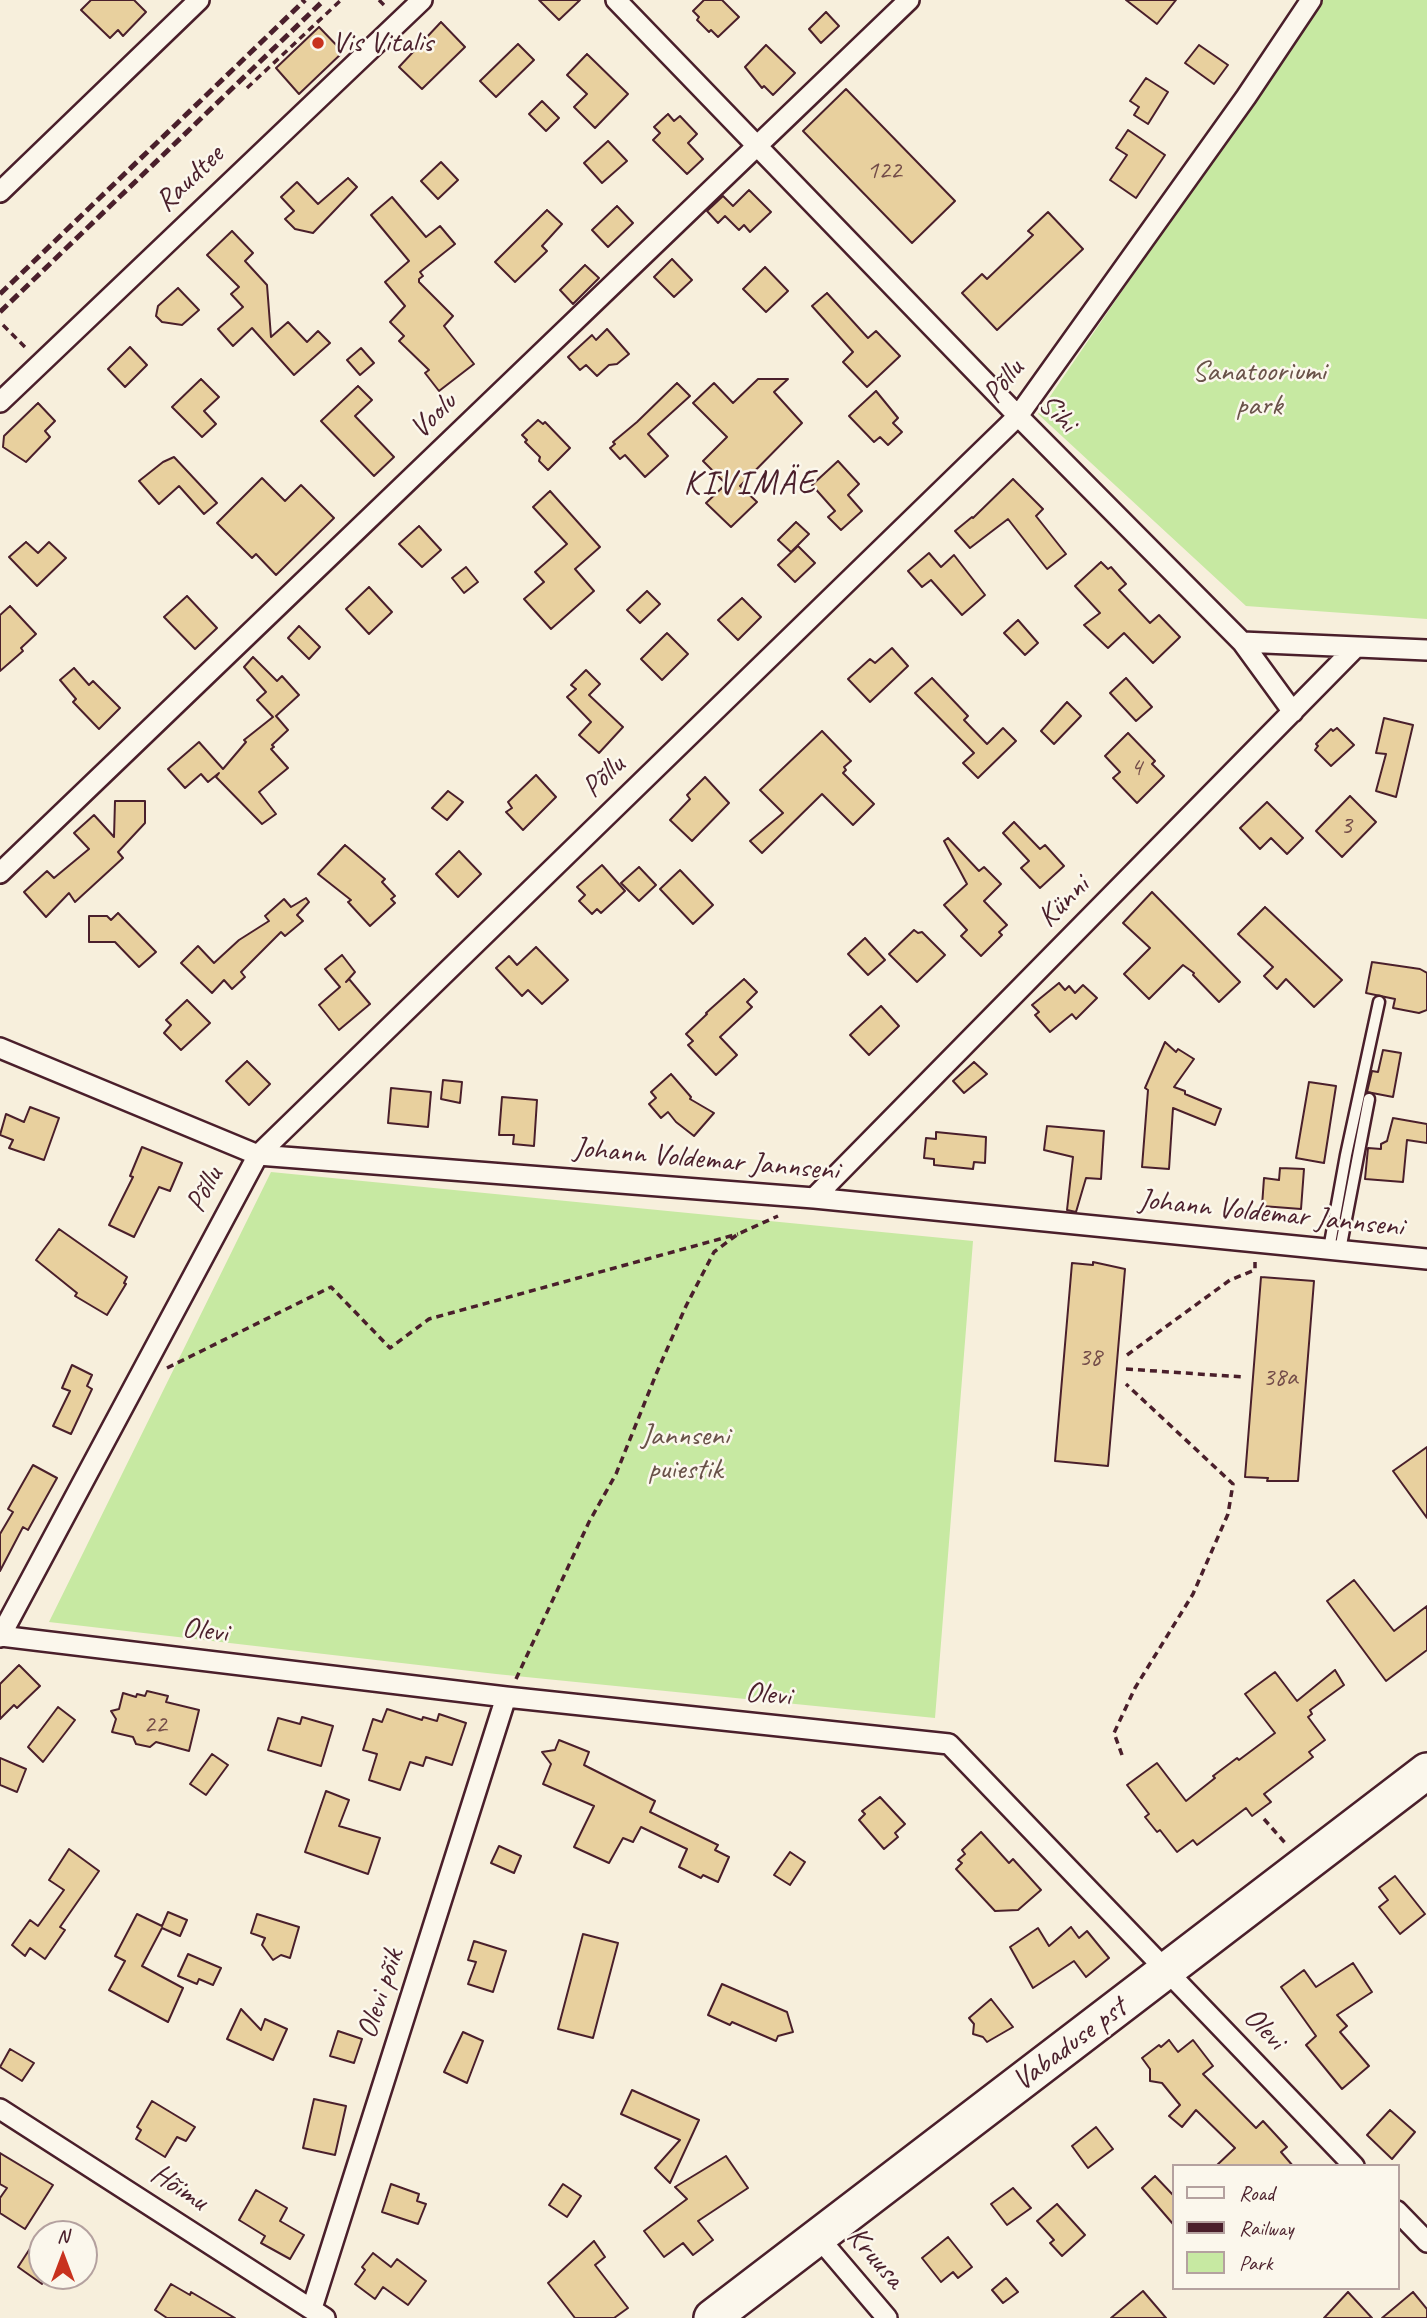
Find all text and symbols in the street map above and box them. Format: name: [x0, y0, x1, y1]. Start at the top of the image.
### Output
place label: Vis Vitalis: [332, 25, 433, 61]
marker: Vis Vitalis: [310, 35, 326, 51]
street label: Raudtee: [148, 138, 232, 220]
house number: 122: [866, 155, 902, 187]
street label: Põllu: [976, 353, 1032, 411]
park label: Sanatooriumi park: [1192, 354, 1326, 424]
street label: Voolu: [403, 385, 465, 447]
street label: Sihi: [1030, 387, 1084, 441]
district label: KIVIMÄE: [685, 464, 815, 504]
street label: Põllu: [575, 748, 633, 806]
house number: 4: [1130, 752, 1142, 784]
house number: 3: [1340, 810, 1352, 842]
street label: Künni: [1031, 869, 1097, 935]
street label: Johann Voldemar Jannseni: [572, 1130, 840, 1190]
street label: Põllu: [178, 1161, 232, 1219]
street label: Johann Voldemar Jannseni: [1137, 1182, 1405, 1246]
house number: 38: [1078, 1342, 1102, 1374]
house number: 38a: [1263, 1362, 1297, 1394]
park label: Jannseni puiestik: [641, 1418, 729, 1488]
street label: Olevi: [180, 1610, 230, 1652]
street label: Olevi: [743, 1675, 793, 1715]
house number: 22: [143, 1709, 167, 1741]
street label: Olevi põik: [350, 1945, 412, 2043]
street label: Vabaduse pst: [1006, 1991, 1134, 2099]
street label: Olevi: [1235, 2000, 1293, 2058]
street label: Hõimu: [144, 2156, 214, 2220]
legend: [1172, 2164, 1399, 2290]
text: Road: [1239, 2180, 1274, 2206]
text: Railway: [1239, 2215, 1293, 2241]
north arrow: [28, 2220, 98, 2290]
street label: Kruusa: [838, 2220, 912, 2296]
text: N: [57, 2224, 69, 2248]
text: Park: [1239, 2250, 1272, 2276]

